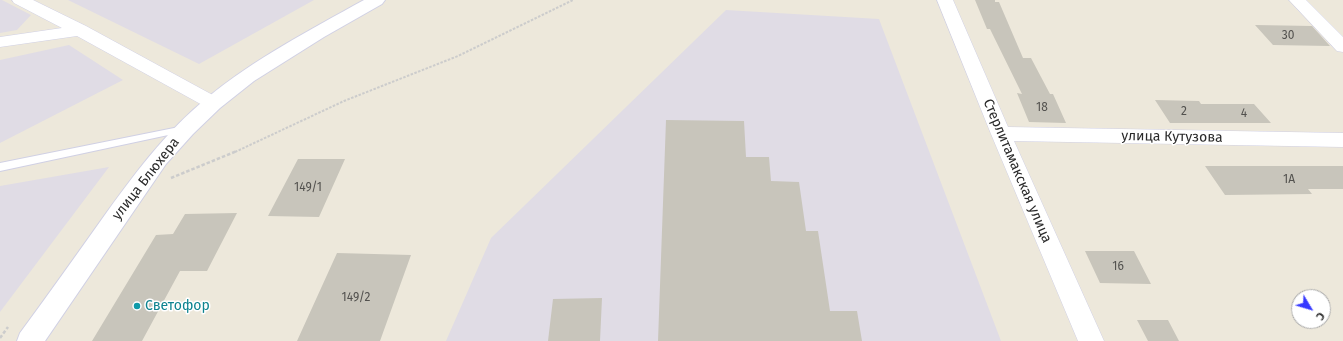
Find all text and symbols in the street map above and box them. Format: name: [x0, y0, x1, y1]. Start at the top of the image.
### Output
house number: 30: [1282, 29, 1294, 43]
street label: Стерлитамакская улица: [979, 97, 1055, 245]
house number: 18: [1036, 101, 1048, 115]
house number: 2: [1181, 105, 1187, 119]
house number: 4: [1241, 107, 1247, 121]
street label: улица Кутузова: [1121, 128, 1223, 146]
street label: улица Блюхера: [109, 135, 183, 223]
house number: 1А: [1283, 173, 1295, 187]
house number: 149/1: [294, 181, 322, 195]
house number: 16: [1112, 260, 1124, 274]
north arrow: [1291, 289, 1331, 329]
house number: 149/2: [342, 291, 370, 305]
place label: Светофор: [145, 298, 210, 314]
marker: Светофор: [132, 301, 142, 311]
text: С: [1313, 310, 1327, 323]

